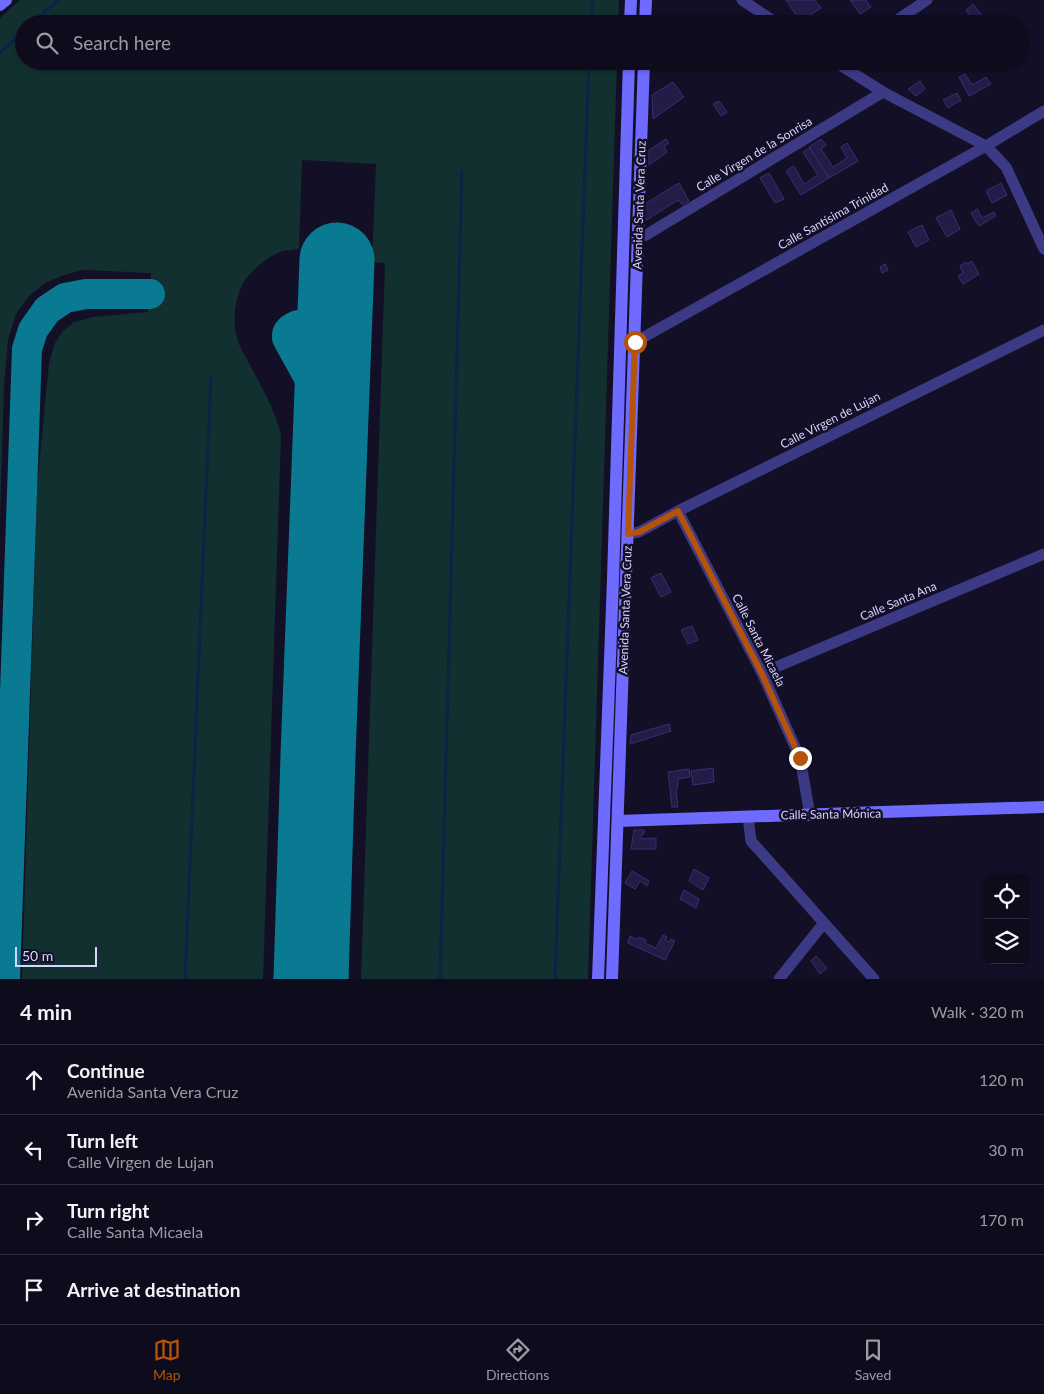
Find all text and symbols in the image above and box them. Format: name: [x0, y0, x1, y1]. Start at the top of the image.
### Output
search box: [15, 15, 1029, 70]
icon: search: [33, 29, 61, 57]
text: Search here: [73, 31, 171, 54]
street label: Calle Virgen de la Sonrisa: [693, 113, 815, 195]
street label: Avenida Santa Vera Cruz: [629, 140, 649, 270]
street label: Calle Santísima Trinidad: [775, 179, 891, 253]
route start: [624, 331, 647, 354]
street label: Calle Virgen de Lujan: [777, 388, 883, 452]
street label: Avenida Santa Vera Cruz: [615, 545, 635, 675]
street label: Calle Santa Ana: [857, 578, 939, 624]
street label: Calle Santa Micaela: [729, 591, 789, 689]
route end: [789, 747, 812, 770]
street label: Calle Santa Mónica: [781, 806, 881, 822]
map controls: [984, 874, 1029, 964]
button: locate: [984, 874, 1029, 919]
button: layers: [984, 919, 1029, 964]
scale bar: [15, 944, 98, 967]
text: 50 m: [22, 947, 53, 964]
text: 4 min: [20, 999, 72, 1024]
text: Walk · 320 m: [931, 1002, 1024, 1021]
text: Continue: [67, 1059, 145, 1082]
icon: ahead: [20, 1066, 48, 1094]
text: 120 m: [979, 1070, 1024, 1089]
text: Avenida Santa Vera Cruz: [67, 1082, 238, 1101]
text: Turn left: [67, 1129, 138, 1152]
icon: left: [20, 1136, 48, 1164]
text: 30 m: [988, 1140, 1024, 1159]
text: Calle Virgen de Lujan: [67, 1152, 214, 1171]
text: Turn right: [67, 1199, 149, 1222]
icon: right: [20, 1206, 48, 1234]
text: 170 m: [979, 1210, 1024, 1229]
text: Calle Santa Micaela: [67, 1222, 203, 1241]
icon: arrive: [20, 1276, 48, 1304]
text: Arrive at destination: [67, 1278, 240, 1301]
tab: Map: [153, 1336, 181, 1383]
tab: Directions: [486, 1336, 549, 1383]
tab: Saved: [855, 1336, 891, 1383]

